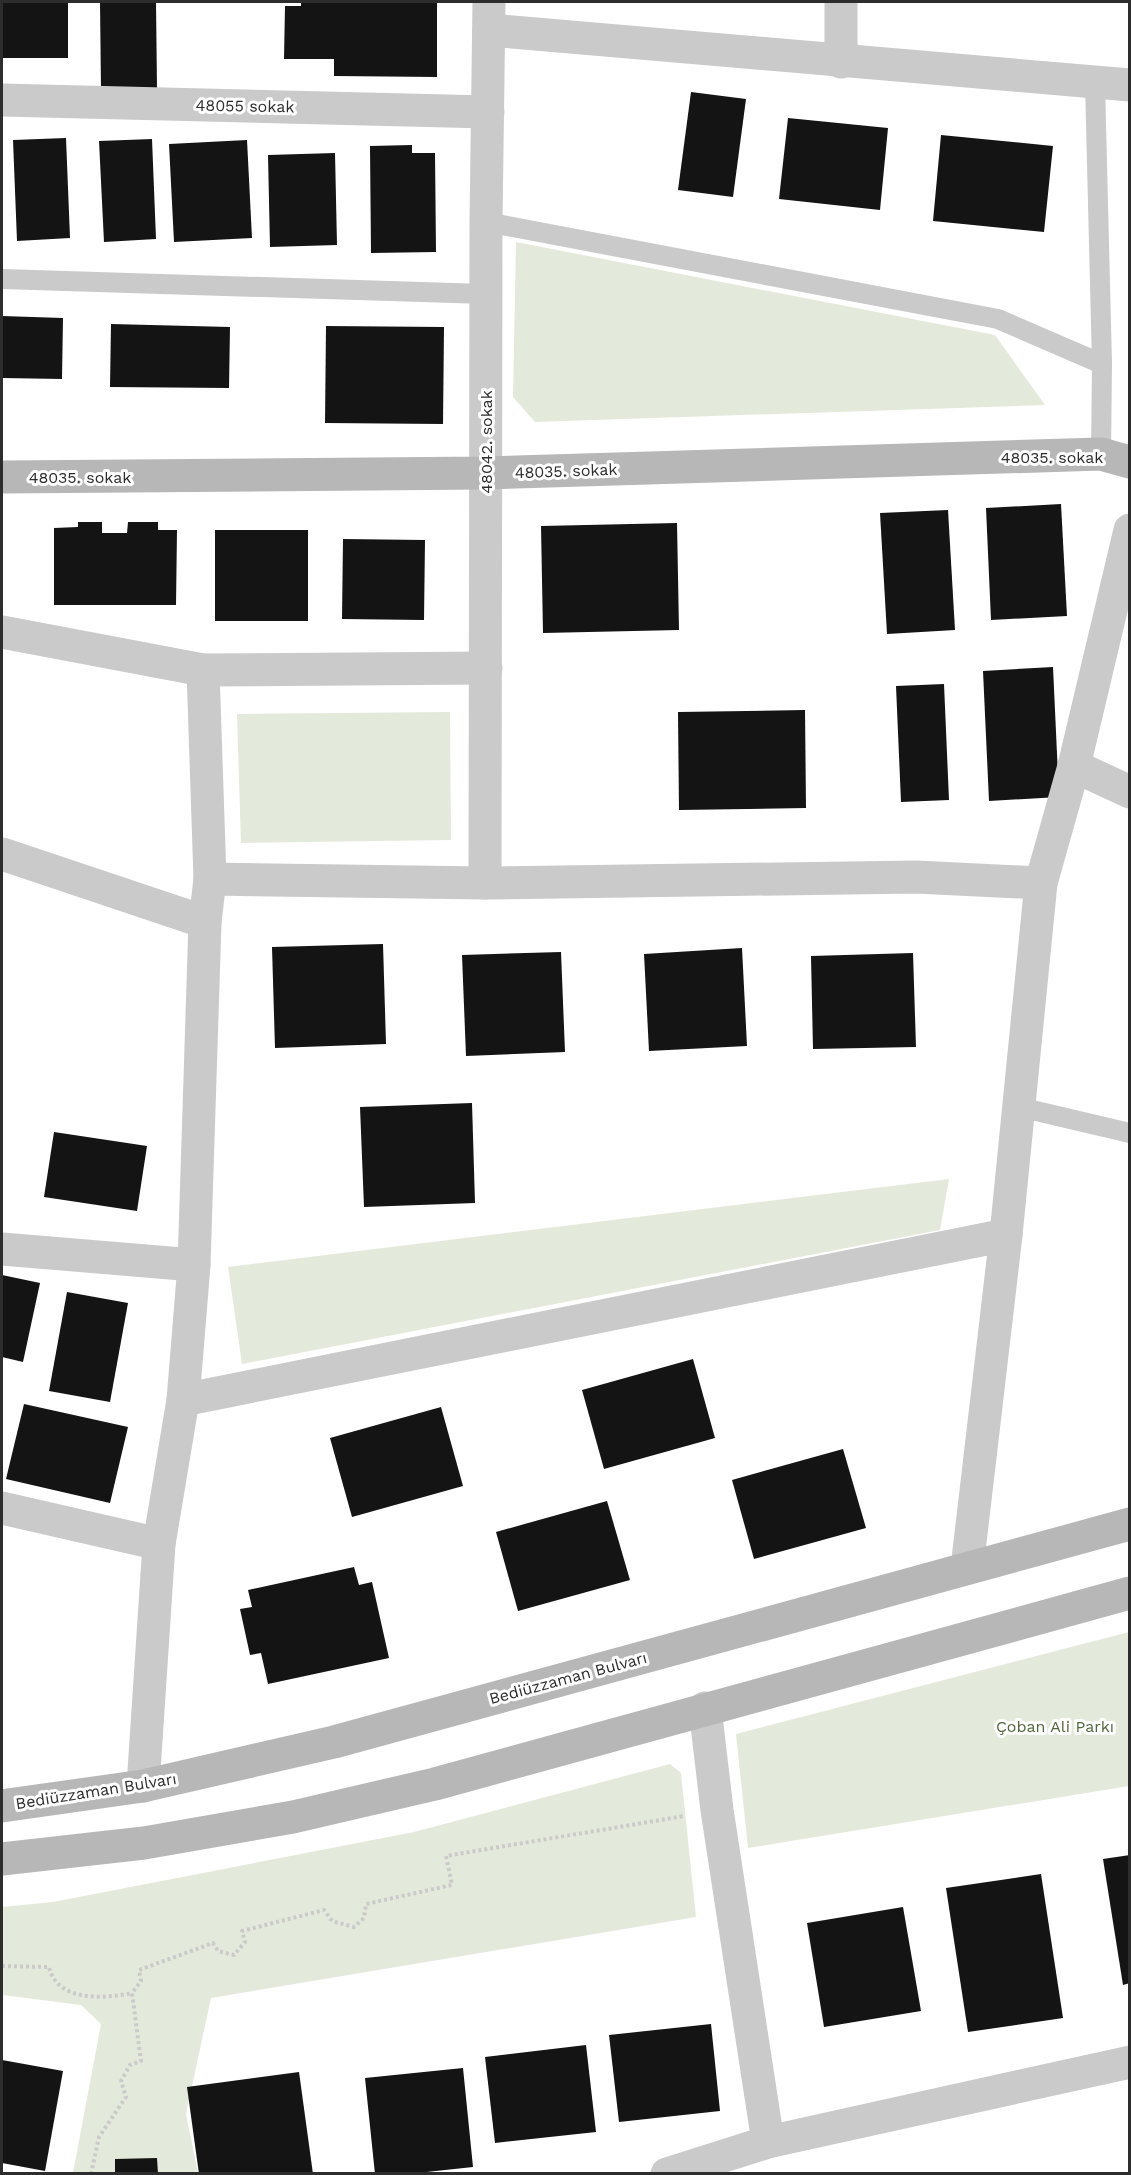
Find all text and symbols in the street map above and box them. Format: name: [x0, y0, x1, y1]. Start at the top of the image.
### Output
street label: 48055 sokak: [195, 96, 295, 116]
street label: 48042. sokak: [477, 390, 496, 494]
street label: 48035. sokak: [1001, 448, 1103, 467]
street label: 48035. sokak: [514, 460, 618, 482]
street label: 48035. sokak: [29, 468, 131, 487]
street label: Bediüzzaman Bulvarı: [487, 1648, 649, 1708]
park label: Çoban Ali Parkı: [996, 1717, 1114, 1736]
street label: Bediüzzaman Bulvarı: [14, 1769, 178, 1813]

